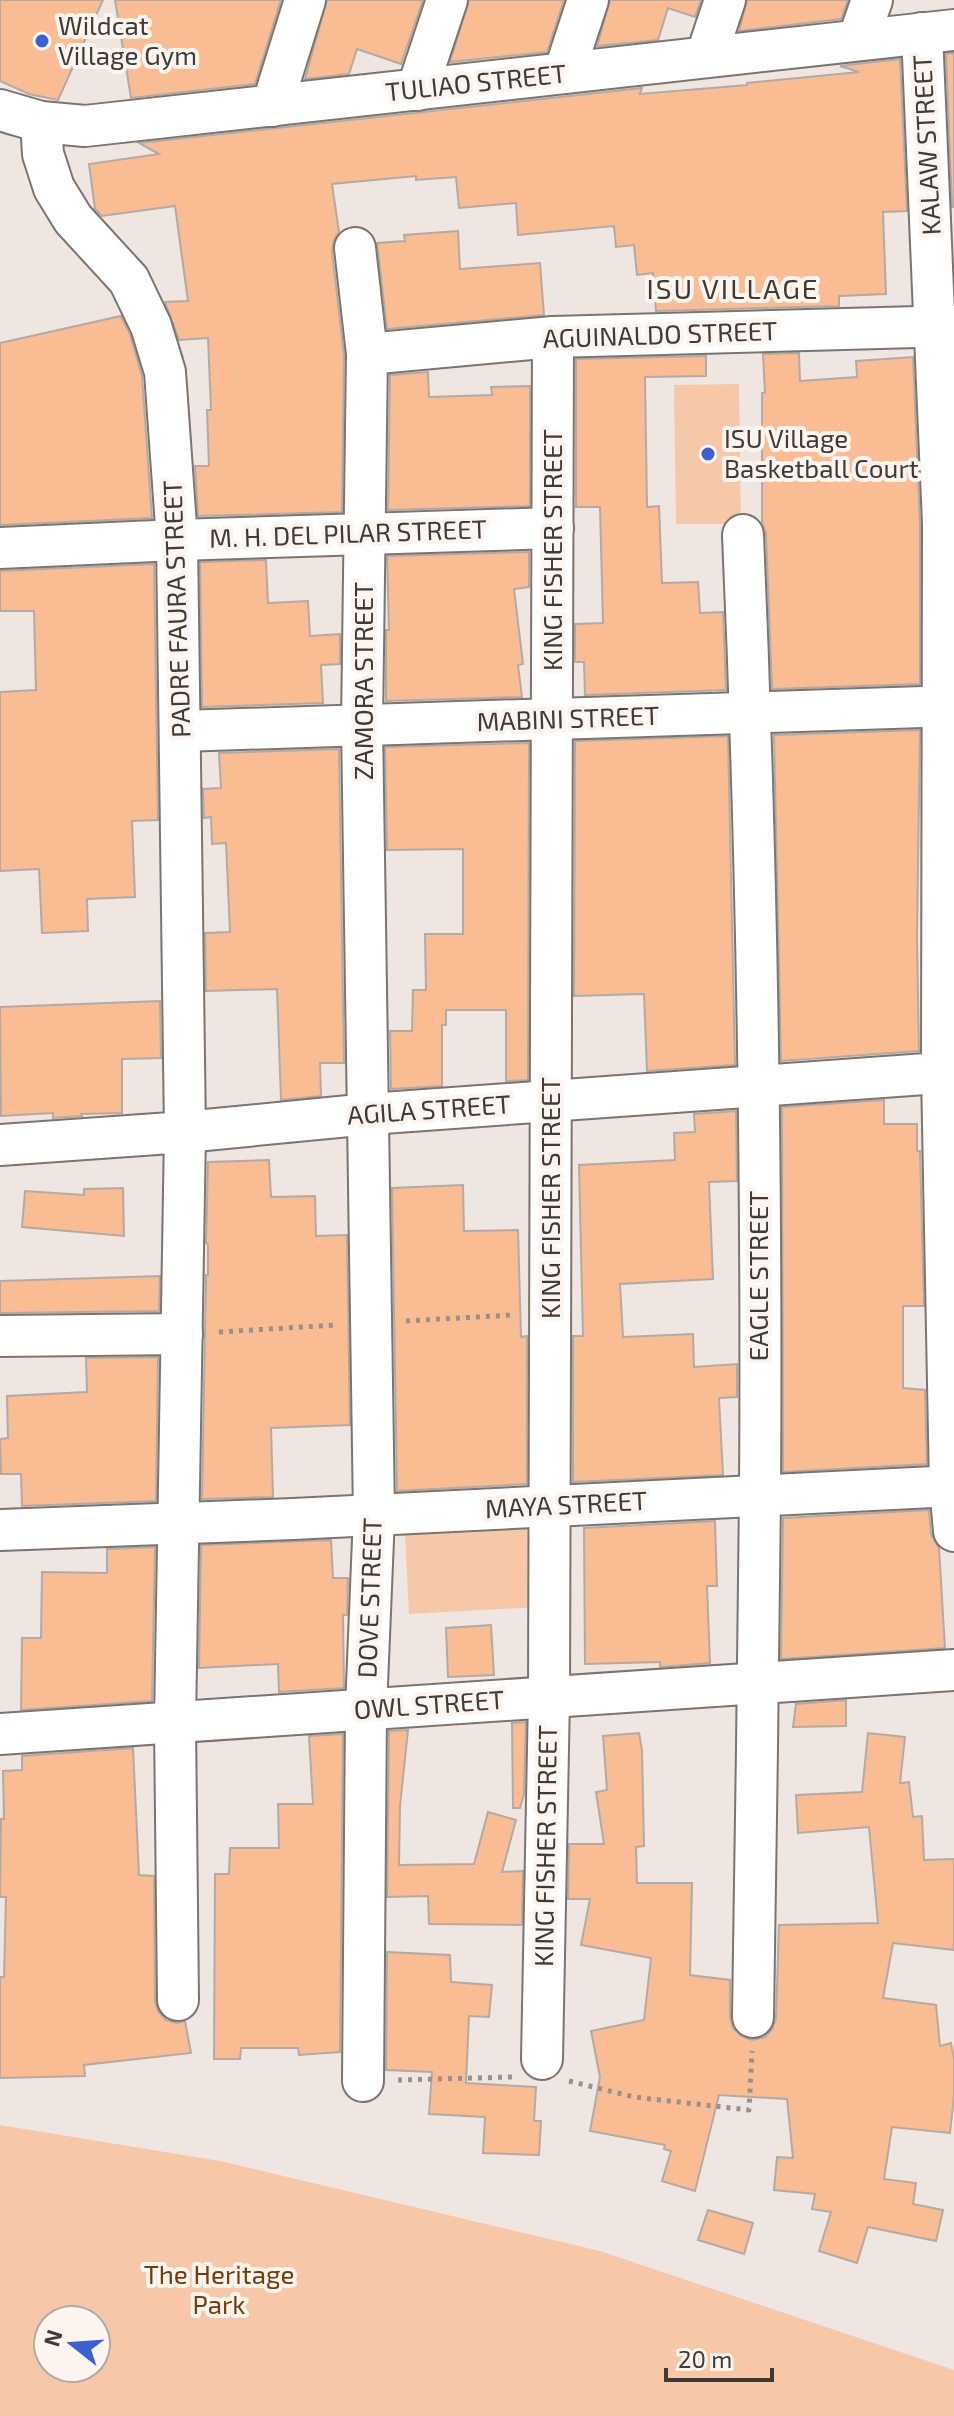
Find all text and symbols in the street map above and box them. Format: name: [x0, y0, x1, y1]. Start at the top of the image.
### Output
place label: Wildcat Village Gym: [58, 9, 197, 70]
marker: Wildcat Village Gym: [33, 32, 51, 50]
street label: KALAW STREET: [905, 54, 946, 236]
street label: TULIAO STREET: [384, 57, 568, 106]
district label: ISU VILLAGE: [646, 271, 820, 305]
street label: AGUINALDO STREET: [542, 314, 778, 353]
place label: ISU Village Basketball Court: [724, 422, 919, 483]
street label: KING FISHER STREET: [536, 429, 567, 671]
marker: ISU Village Basketball Court: [699, 445, 717, 463]
street label: PADRE FAURA STREET: [156, 480, 195, 738]
street label: M. H. DEL PILAR STREET: [209, 512, 487, 553]
street label: ZAMORA STREET: [347, 582, 378, 780]
street label: MABINI STREET: [476, 699, 660, 736]
street label: KING FISHER STREET: [534, 1077, 565, 1319]
street label: AGILA STREET: [346, 1087, 512, 1130]
street label: EAGLE STREET: [742, 1191, 773, 1361]
street label: MAYA STREET: [484, 1484, 648, 1523]
street label: DOVE STREET: [350, 1517, 387, 1679]
street label: OWL STREET: [353, 1683, 505, 1724]
street label: KING FISHER STREET: [527, 1725, 562, 1967]
park label: The Heritage Park: [144, 2258, 294, 2319]
north arrow: [32, 2304, 112, 2384]
text: N: [37, 2326, 67, 2349]
scale bar: [666, 2332, 772, 2382]
text: 20 m: [678, 2344, 732, 2373]

